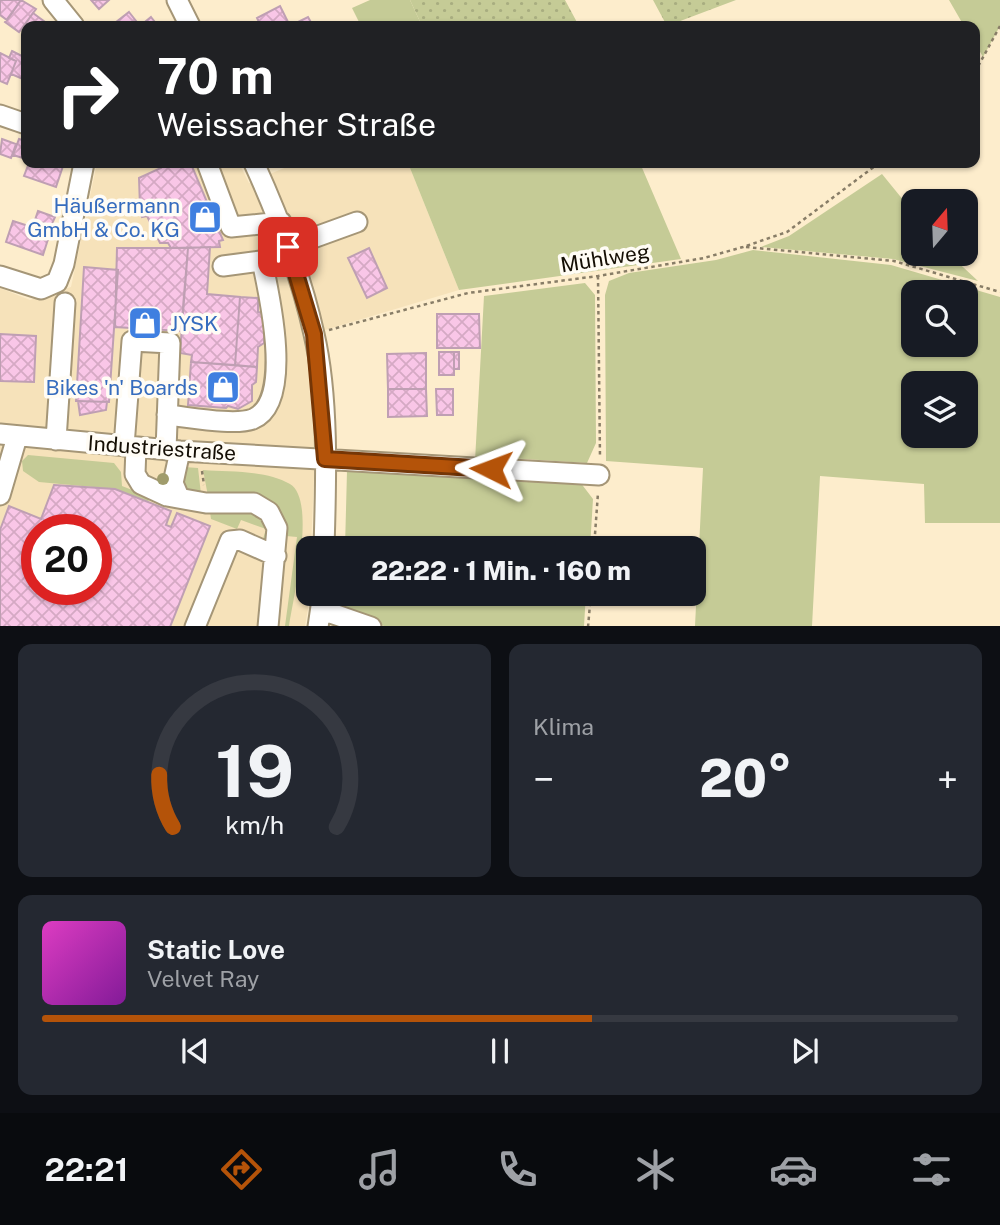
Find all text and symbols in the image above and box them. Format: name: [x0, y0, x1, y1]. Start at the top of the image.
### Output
text: 70 m: [157, 47, 274, 105]
icon: right: [42, 49, 133, 140]
text: Weissacher Straße: [157, 106, 436, 143]
north arrow: [901, 189, 978, 266]
map controls: [901, 189, 978, 448]
place label: Häußermann GmbH & Co. KG: [27, 193, 180, 242]
shop icon: Häußermann GmbH & Co. KG: [186, 198, 224, 236]
pin: [258, 217, 318, 277]
icon: arrive: [269, 228, 307, 266]
street label: Mühlweg: [559, 239, 651, 277]
button: search: [901, 280, 978, 357]
shop icon: JYSK: [126, 304, 164, 342]
place label: JYSK: [170, 311, 218, 336]
shop icon: Bikes 'n' Boards: [204, 368, 242, 406]
button: layers: [901, 371, 978, 448]
place label: Bikes 'n' Boards: [46, 375, 198, 400]
street label: Industriestraße: [87, 430, 237, 466]
position arrow: [454, 432, 528, 506]
speed limit sign: 20: [21, 514, 112, 605]
text: 22:22 · 1 Min. · 160 m: [371, 555, 631, 586]
text: Klima: [533, 713, 594, 740]
text: 19: [215, 728, 294, 813]
text: 20°: [699, 748, 792, 809]
text: −: [533, 757, 554, 802]
text: +: [937, 757, 958, 802]
text: km/h: [225, 809, 284, 839]
text: Static Love: [147, 934, 285, 965]
text: Velvet Ray: [147, 965, 259, 992]
icon: previous: [176, 1032, 214, 1070]
icon: pause: [481, 1032, 519, 1070]
icon: next: [786, 1032, 824, 1070]
icon: directions: [217, 1145, 266, 1194]
icon: music: [355, 1145, 404, 1194]
icon: phone: [493, 1145, 542, 1194]
icon: climate: [631, 1145, 680, 1194]
icon: car: [769, 1145, 818, 1194]
icon: filters: [907, 1145, 956, 1194]
text: 22:21: [44, 1151, 128, 1188]

